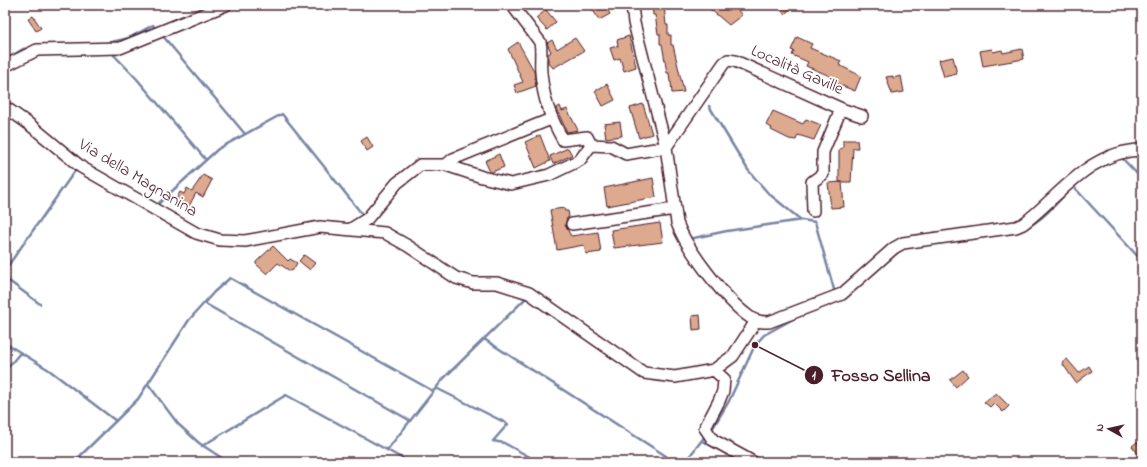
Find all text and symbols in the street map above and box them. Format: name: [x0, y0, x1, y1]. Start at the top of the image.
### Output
street label: Località Gaville: [747, 38, 848, 102]
street label: Via della Magnanina: [72, 132, 202, 225]
callout: Fosso Sellina: [804, 360, 939, 390]
text: Fosso Sellina: [830, 364, 931, 390]
text: 1: [812, 367, 816, 385]
north arrow: [1089, 409, 1129, 449]
text: N: [1092, 423, 1109, 433]

